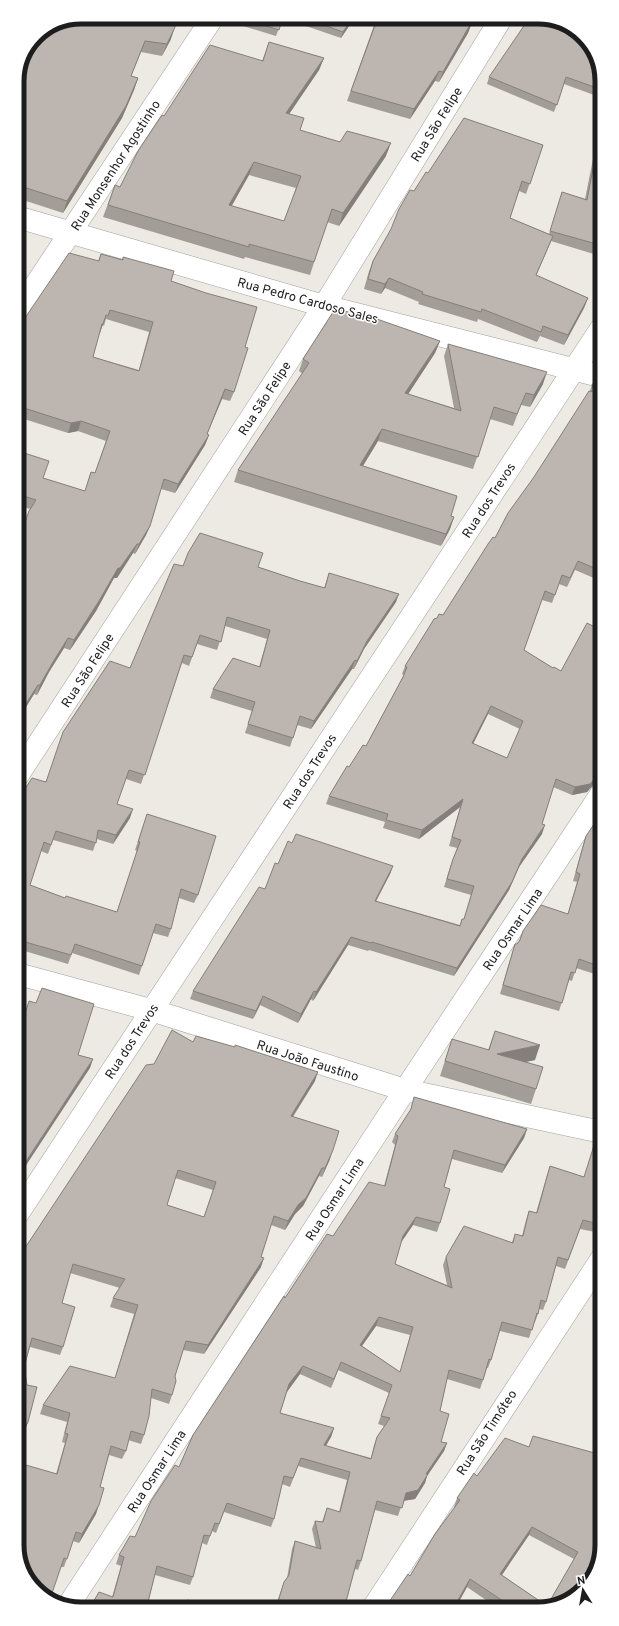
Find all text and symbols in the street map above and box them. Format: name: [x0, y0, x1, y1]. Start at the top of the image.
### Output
street label: Rua São Felipe: [408, 85, 467, 165]
street label: Rua Monsenhor Agostinho: [68, 98, 165, 234]
street label: Rua Pedro Cardoso Sales: [235, 275, 380, 328]
street label: Rua São Felipe: [236, 359, 296, 439]
street label: Rua dos Trevos: [459, 460, 520, 542]
street label: Rua São Felipe: [59, 631, 119, 711]
street label: Rua dos Trevos: [280, 731, 341, 813]
street label: Rua Osmar Lima: [480, 886, 547, 974]
street label: Rua dos Trevos: [102, 1001, 163, 1083]
street label: Rua João Faustino: [254, 1038, 360, 1086]
street label: Rua Osmar Lima: [303, 1156, 368, 1245]
street label: Rua São Timóteo: [454, 1387, 521, 1479]
street label: Rua Osmar Lima: [125, 1428, 190, 1517]
north arrow: [563, 1570, 603, 1610]
text: N: [576, 1574, 586, 1589]

